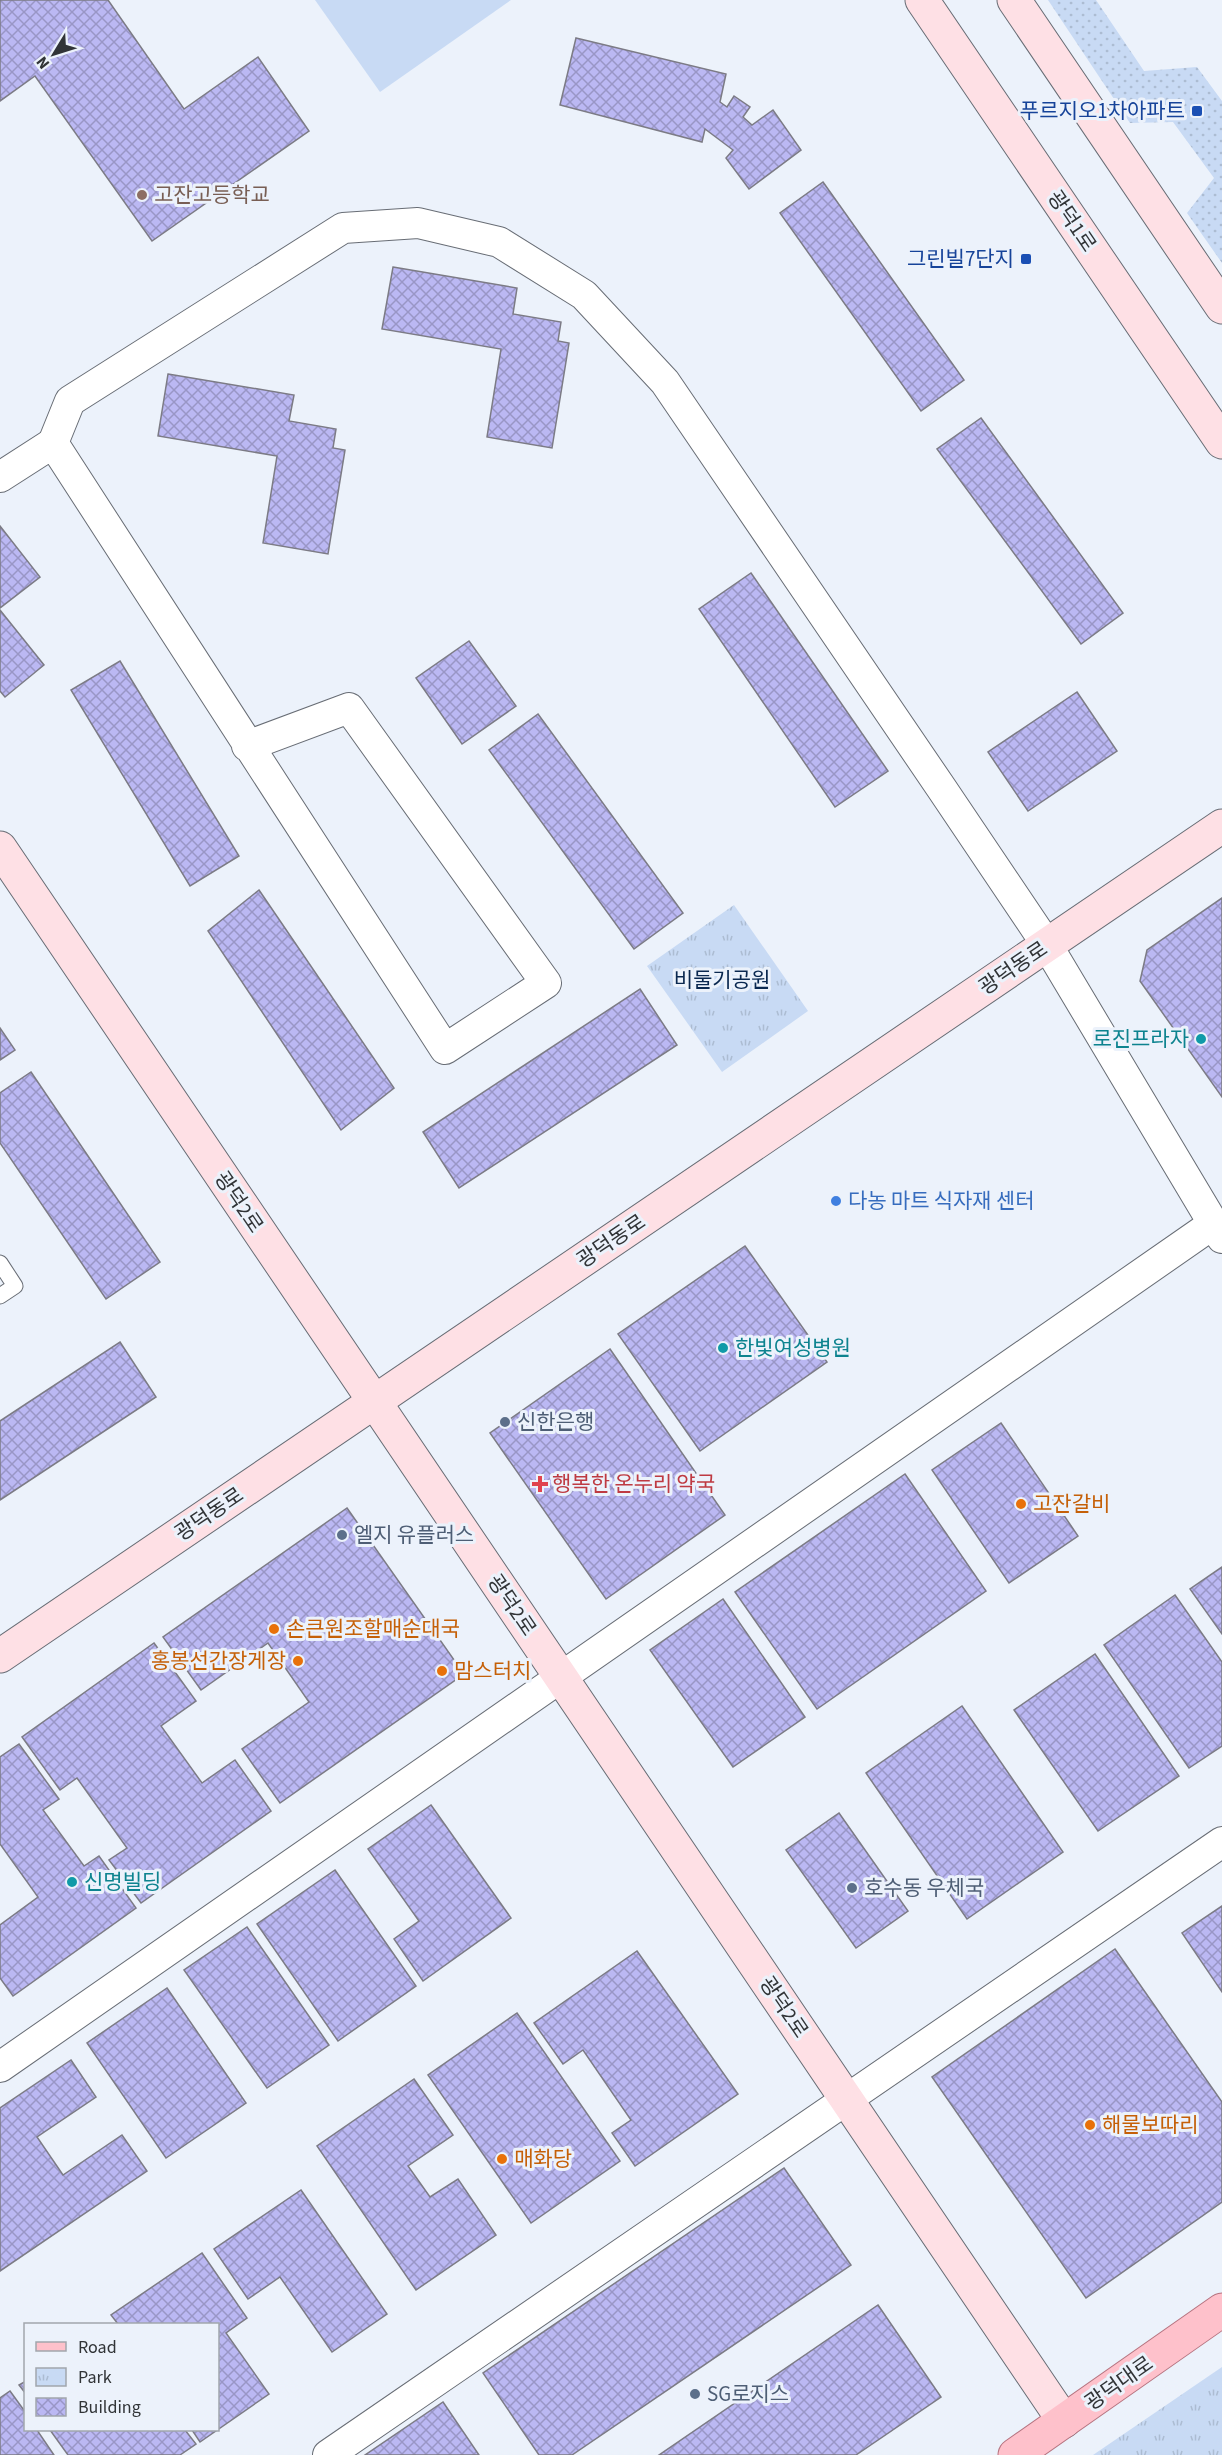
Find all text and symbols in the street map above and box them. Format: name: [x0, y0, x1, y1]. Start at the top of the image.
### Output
north arrow: [24, 24, 84, 84]
text: N: [31, 52, 55, 74]
place label: 푸르지오1차아파트: [1020, 96, 1185, 126]
marker: 푸르지오1차아파트: [1190, 104, 1204, 118]
place label: 고잔고등학교: [154, 180, 270, 210]
street label: 광덕1로: [1040, 184, 1104, 258]
marker: 고잔고등학교: [135, 188, 149, 202]
place label: 그린빌7단지: [907, 244, 1014, 274]
marker: 그린빌7단지: [1019, 252, 1033, 266]
street label: 광덕동로: [973, 934, 1053, 1002]
park label: 비둘기공원: [674, 965, 770, 995]
place label: 로진프라자: [1092, 1024, 1189, 1054]
marker: 로진프라자: [1194, 1032, 1208, 1046]
street label: 광덕2로: [207, 1165, 271, 1239]
place label: 다농 마트 식자재 센터: [848, 1186, 1034, 1216]
marker: 다농 마트 식자재 센터: [829, 1194, 843, 1208]
street label: 광덕동로: [571, 1207, 651, 1275]
place label: 한빛여성병원: [735, 1333, 851, 1363]
marker: 한빛여성병원: [716, 1341, 730, 1355]
place label: 신한은행: [517, 1407, 594, 1437]
marker: 신한은행: [498, 1415, 512, 1429]
place label: 행복한 온누리 약국: [552, 1469, 715, 1499]
marker: 행복한 온누리 약국: [533, 1477, 547, 1491]
street label: 광덕동로: [169, 1480, 249, 1548]
place label: 고잔갈비: [1033, 1489, 1110, 1519]
marker: 고잔갈비: [1014, 1497, 1028, 1511]
place label: 엘지 유플러스: [354, 1520, 474, 1550]
marker: 엘지 유플러스: [335, 1528, 349, 1542]
street label: 광덕2로: [480, 1568, 544, 1642]
place label: 손큰원조할매순대국: [286, 1614, 460, 1644]
marker: 손큰원조할매순대국: [267, 1622, 281, 1636]
place label: 홍봉선간장게장: [151, 1646, 286, 1676]
marker: 홍봉선간장게장: [291, 1654, 305, 1668]
place label: 맘스터치: [454, 1656, 531, 1686]
marker: 맘스터치: [435, 1664, 449, 1678]
place label: 신명빌딩: [84, 1867, 161, 1897]
place label: 호수동 우체국: [864, 1873, 984, 1903]
marker: 신명빌딩: [65, 1875, 79, 1889]
marker: 호수동 우체국: [845, 1881, 859, 1895]
street label: 광덕2로: [752, 1970, 816, 2044]
place label: 해물보따리: [1102, 2110, 1199, 2140]
marker: 해물보따리: [1083, 2118, 1097, 2132]
place label: 매화당: [514, 2144, 572, 2174]
marker: 매화당: [495, 2152, 509, 2166]
legend: [24, 2323, 219, 2431]
text: Road: [78, 2335, 117, 2360]
street label: 광덕대로: [1079, 2349, 1159, 2417]
text: Park: [78, 2365, 112, 2390]
place label: SG로지스: [707, 2379, 789, 2409]
marker: SG로지스: [688, 2387, 702, 2401]
text: Building: [78, 2395, 141, 2420]

